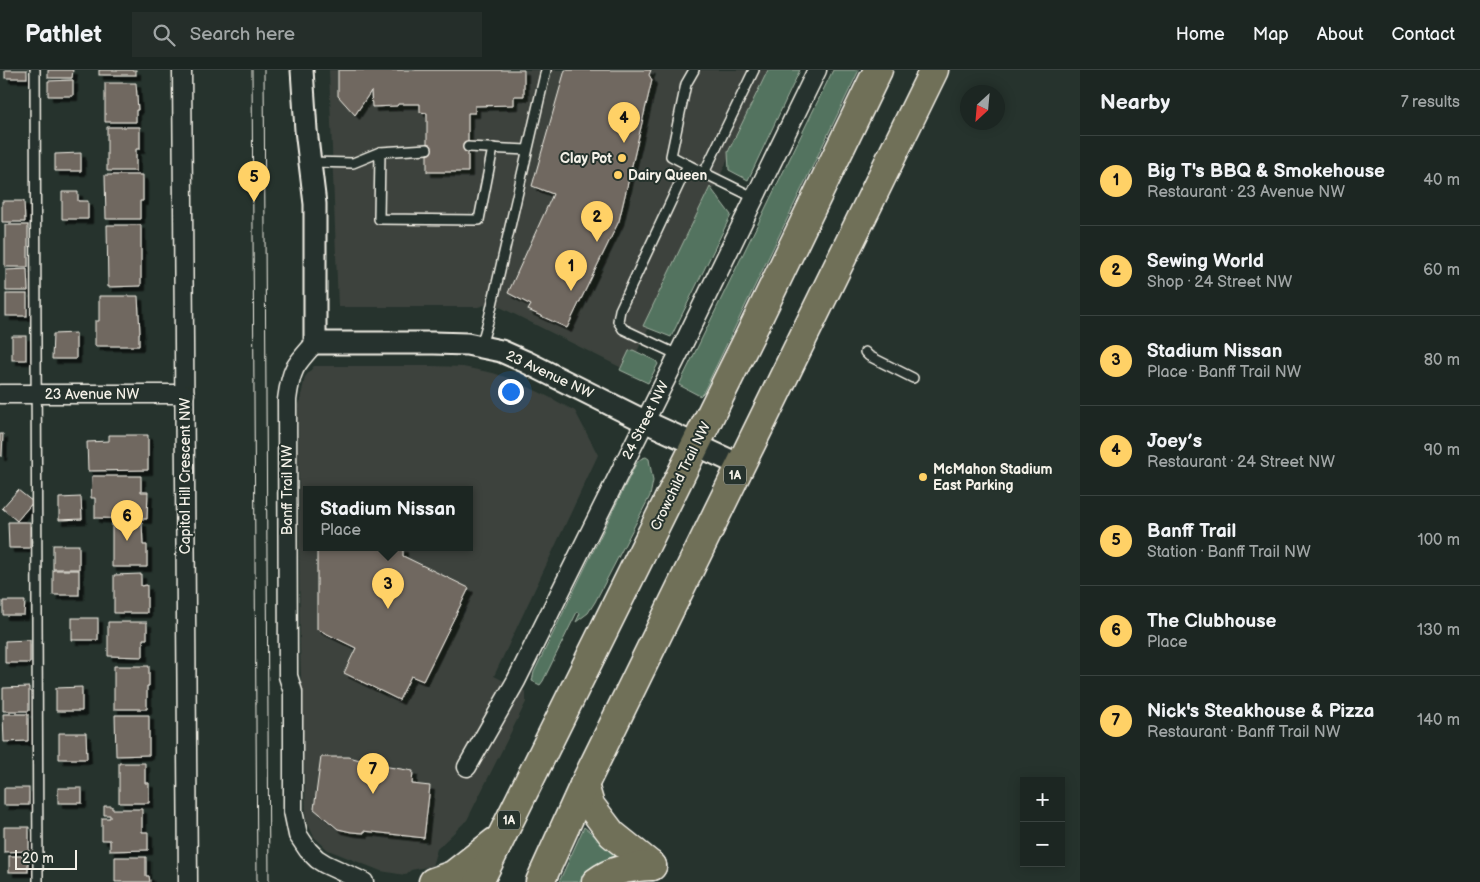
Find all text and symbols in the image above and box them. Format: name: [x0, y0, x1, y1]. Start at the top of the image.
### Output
search box: [132, 12, 482, 57]
text: Pathlet: [25, 20, 102, 49]
icon: search: [150, 21, 178, 49]
text: Search here: [190, 23, 295, 46]
text: Home: [1176, 24, 1225, 45]
text: Map: [1253, 24, 1289, 45]
text: About: [1317, 24, 1364, 45]
text: Contact: [1392, 24, 1455, 45]
north arrow: [960, 85, 1005, 130]
text: Nearby: [1100, 90, 1170, 115]
text: 7 results: [1401, 93, 1460, 112]
pin: 4: [608, 102, 640, 143]
place label: Clay Pot: [560, 150, 612, 167]
marker: Clay Pot: [616, 152, 628, 164]
text: Big T's BBQ & Smokehouse: [1147, 160, 1385, 183]
pin: 5: [238, 161, 270, 202]
place label: Dairy Queen: [628, 167, 707, 184]
marker: Dairy Queen: [612, 169, 624, 181]
text: 1: [1113, 171, 1119, 190]
text: 40 m: [1423, 171, 1460, 190]
text: Restaurant · 23 Avenue NW: [1147, 183, 1345, 202]
pin: 2: [581, 201, 613, 242]
pin: 1: [555, 250, 587, 291]
text: Sewing World: [1147, 250, 1264, 273]
text: 2: [1111, 261, 1121, 280]
text: 60 m: [1423, 261, 1460, 280]
text: Shop · 24 Street NW: [1147, 273, 1292, 292]
text: Stadium Nissan: [1147, 340, 1282, 363]
street label: 23 Avenue NW: [503, 347, 596, 402]
text: 3: [1111, 351, 1121, 370]
text: 80 m: [1424, 351, 1460, 370]
text: Place · Banff Trail NW: [1147, 363, 1301, 382]
street label: 24 Street NW: [618, 378, 673, 462]
your location: [498, 379, 524, 405]
street label: 23 Avenue NW: [45, 386, 140, 403]
street label: Capitol Hill Crescent NW: [177, 397, 194, 554]
street label: Crowchild Trail NW: [647, 419, 714, 533]
text: Joey’s: [1147, 430, 1202, 453]
text: 4: [1111, 441, 1121, 460]
text: 90 m: [1424, 441, 1460, 460]
street label: Banff Trail NW: [279, 445, 296, 535]
text: Restaurant · 24 Street NW: [1147, 453, 1335, 472]
place label: McMahon Stadium East Parking: [933, 461, 1053, 494]
road number: 1A: [724, 466, 746, 484]
marker: McMahon Stadium East Parking: [917, 471, 929, 483]
popup: [303, 486, 473, 551]
text: Stadium Nissan: [320, 498, 456, 521]
pin: 6: [111, 500, 143, 541]
text: Banff Trail: [1147, 520, 1236, 543]
text: Place: [320, 521, 361, 540]
text: 5: [1111, 531, 1121, 550]
text: 100 m: [1417, 531, 1460, 550]
text: Station · Banff Trail NW: [1147, 543, 1311, 562]
pin: 3: [372, 568, 404, 609]
text: The Clubhouse: [1147, 610, 1276, 633]
text: 6: [1111, 621, 1121, 640]
text: 130 m: [1417, 621, 1460, 640]
text: Place: [1147, 633, 1188, 652]
text: Nick's Steakhouse & Pizza: [1147, 700, 1374, 723]
text: 7: [1112, 711, 1120, 730]
text: 140 m: [1417, 711, 1460, 730]
text: Restaurant · Banff Trail NW: [1147, 723, 1341, 742]
pin: 7: [357, 753, 389, 794]
map controls: [1020, 777, 1065, 867]
button: +: [1020, 777, 1065, 822]
road number: 1A: [498, 810, 520, 830]
button: −: [1020, 822, 1065, 867]
scale bar: [15, 847, 78, 870]
text: 20 m: [22, 850, 54, 867]

